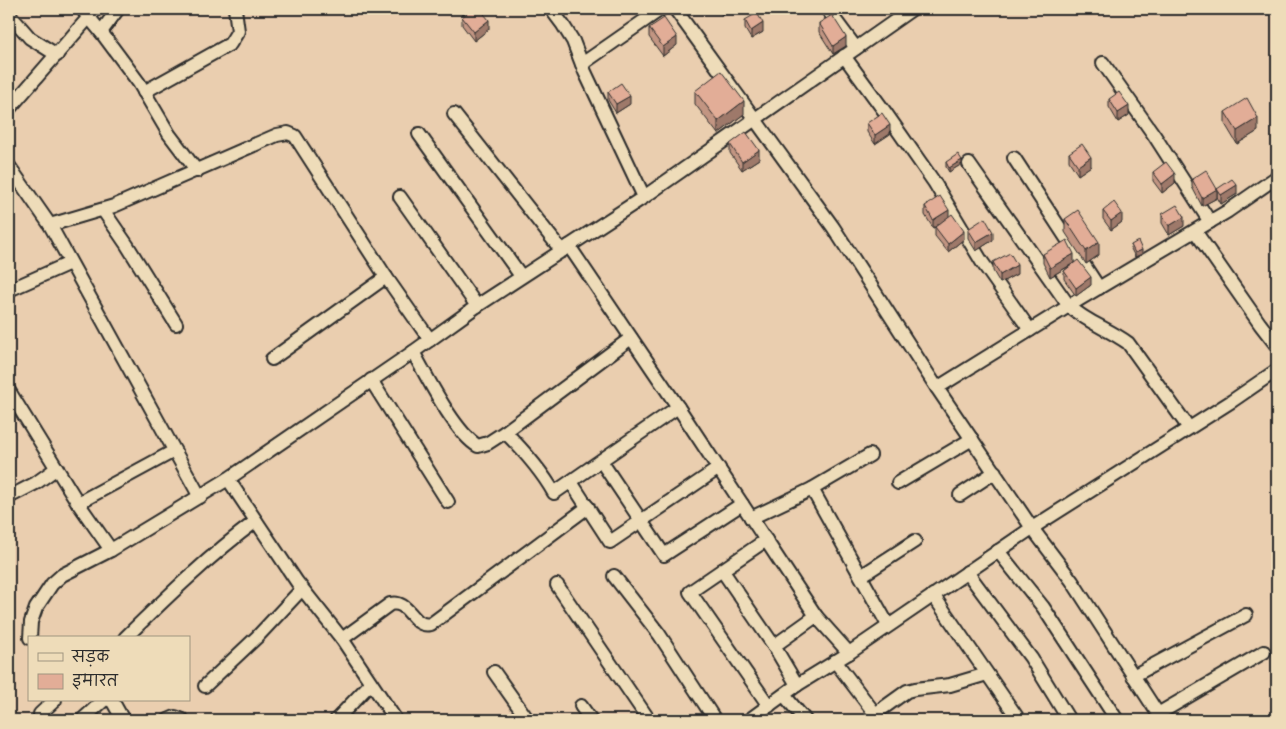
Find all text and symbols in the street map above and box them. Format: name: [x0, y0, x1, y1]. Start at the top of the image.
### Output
legend: [28, 636, 190, 702]
text: सड़क: [71, 646, 110, 667]
text: इमारत: [72, 670, 119, 691]

